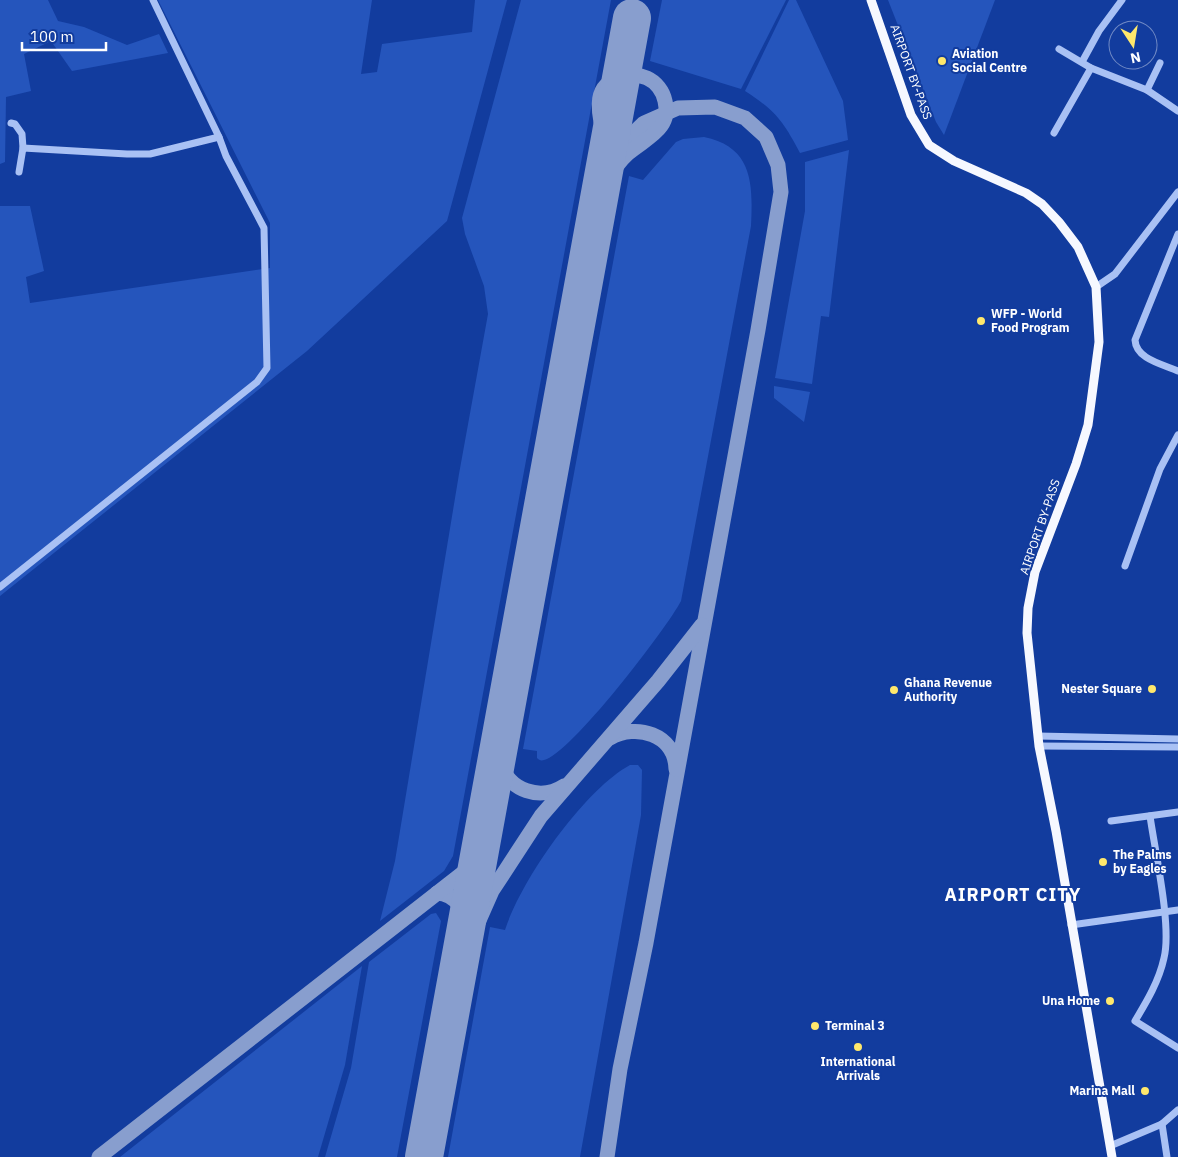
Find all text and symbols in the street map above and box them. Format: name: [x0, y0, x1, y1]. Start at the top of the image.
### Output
scale bar: [22, 20, 106, 52]
north arrow: [1108, 20, 1158, 70]
street label: AIRPORT BY-PASS: [887, 22, 936, 121]
text: 100 m: [30, 27, 74, 46]
place label: Aviation Social Centre: [952, 46, 1027, 75]
text: N: [1129, 48, 1143, 68]
marker: Aviation Social Centre: [936, 55, 948, 67]
place label: WFP - World Food Program: [991, 306, 1069, 335]
marker: WFP - World Food Program: [975, 315, 987, 327]
street label: AIRPORT BY-PASS: [1016, 477, 1063, 577]
place label: Ghana Revenue Authority: [904, 675, 992, 704]
place label: Nester Square: [1061, 681, 1142, 696]
marker: Nester Square: [1146, 683, 1158, 695]
marker: Ghana Revenue Authority: [888, 684, 900, 696]
place label: The Palms by Eagles: [1113, 847, 1172, 876]
marker: The Palms by Eagles: [1097, 856, 1109, 868]
district label: AIRPORT CITY: [944, 883, 1082, 906]
place label: Una Home: [1042, 993, 1100, 1008]
marker: Una Home: [1104, 995, 1116, 1007]
place label: Terminal 3: [825, 1018, 885, 1033]
marker: Terminal 3: [809, 1020, 821, 1032]
marker: International Arrivals: [852, 1041, 864, 1053]
place label: International Arrivals: [821, 1054, 896, 1083]
place label: Marina Mall: [1069, 1083, 1135, 1098]
marker: Marina Mall: [1139, 1085, 1151, 1097]

